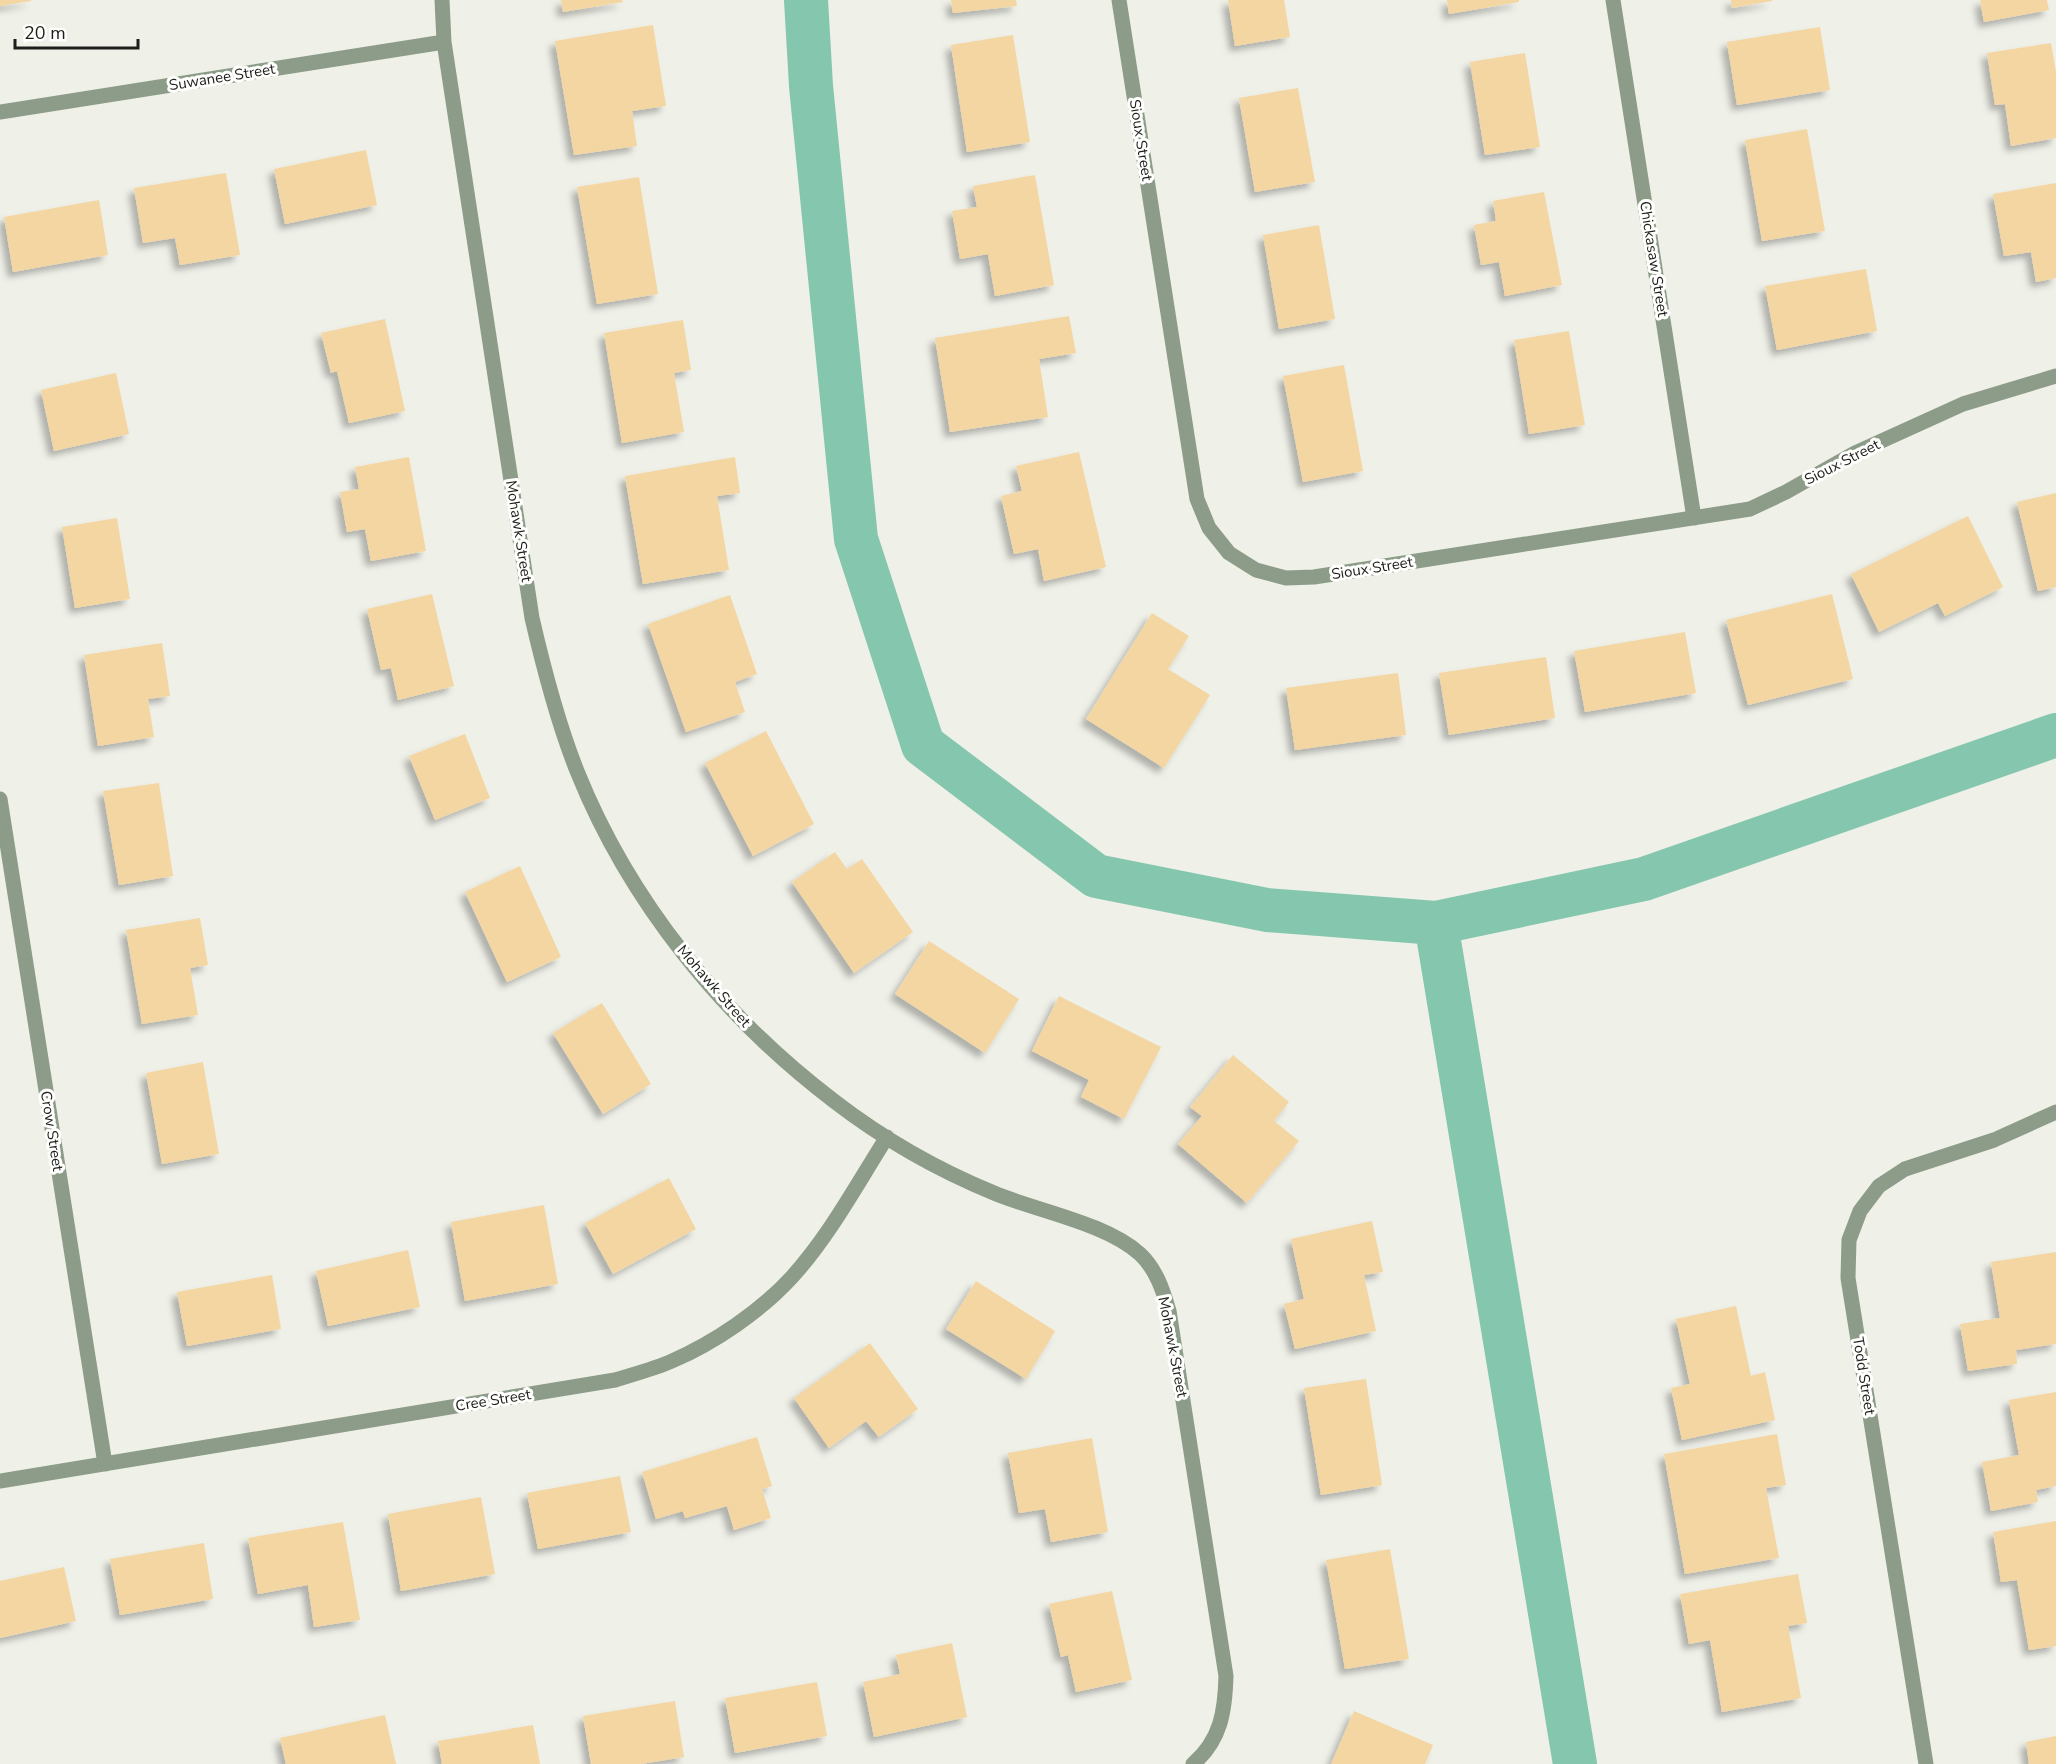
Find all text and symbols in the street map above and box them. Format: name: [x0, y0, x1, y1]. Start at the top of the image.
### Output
scale bar: [15, 12, 138, 50]
text: 20 m: [24, 21, 66, 45]
street label: Suwanee Street: [167, 59, 277, 95]
street label: Sioux Street: [1125, 98, 1157, 183]
street label: Chickasaw Street: [1635, 200, 1673, 319]
street label: Sioux Street: [1801, 434, 1884, 490]
street label: Mohawk Street: [501, 479, 537, 584]
street label: Sioux Street: [1330, 552, 1415, 584]
street label: Mohawk Street: [673, 941, 756, 1032]
street label: Crow Street: [36, 1089, 68, 1173]
street label: Mohawk Street: [1153, 1295, 1193, 1400]
street label: Todd Street: [1848, 1336, 1880, 1417]
street label: Cree Street: [454, 1384, 533, 1416]

